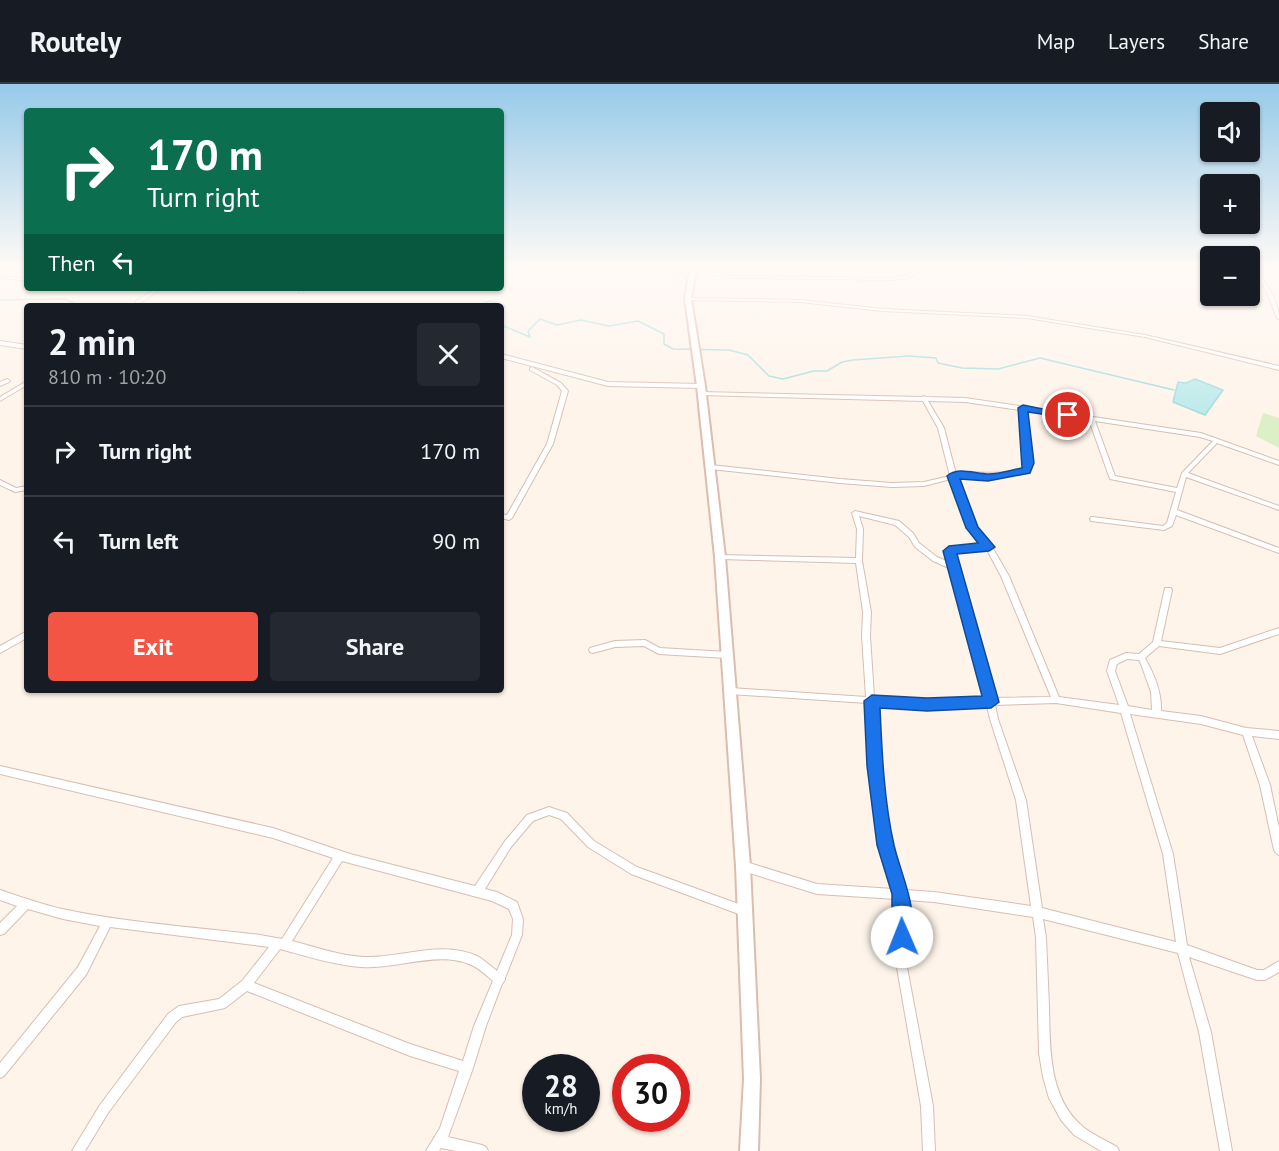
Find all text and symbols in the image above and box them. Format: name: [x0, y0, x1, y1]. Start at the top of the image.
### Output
text: Routely: [30, 23, 121, 60]
text: Map: [1037, 28, 1075, 55]
text: Layers: [1108, 28, 1165, 55]
text: Share: [1198, 28, 1249, 55]
map controls: [1200, 102, 1260, 306]
button: sound: [1200, 102, 1260, 162]
text: 170 m: [147, 127, 263, 182]
icon: right: [48, 132, 126, 210]
button: +: [1200, 174, 1260, 234]
text: Turn right: [147, 180, 260, 214]
icon: left: [107, 246, 140, 279]
button: −: [1200, 246, 1260, 306]
text: Then: [48, 249, 95, 277]
text: 2 min: [48, 318, 136, 365]
button: close: [417, 323, 480, 386]
text: 810 m · 10:20: [48, 364, 166, 390]
pin: [1042, 389, 1093, 440]
icon: arrive: [1051, 398, 1084, 431]
icon: right: [48, 435, 81, 468]
text: Turn right: [99, 437, 191, 465]
text: 170 m: [420, 437, 480, 465]
icon: left: [48, 525, 81, 558]
text: Turn left: [99, 527, 179, 555]
text: 90 m: [432, 527, 480, 555]
button: Exit: [48, 612, 258, 681]
button: Share: [270, 612, 480, 681]
position arrow: [870, 905, 934, 969]
speed limit sign: 30: [612, 1054, 690, 1132]
text: 28: [544, 1066, 578, 1105]
text: km/h: [545, 1099, 577, 1118]

